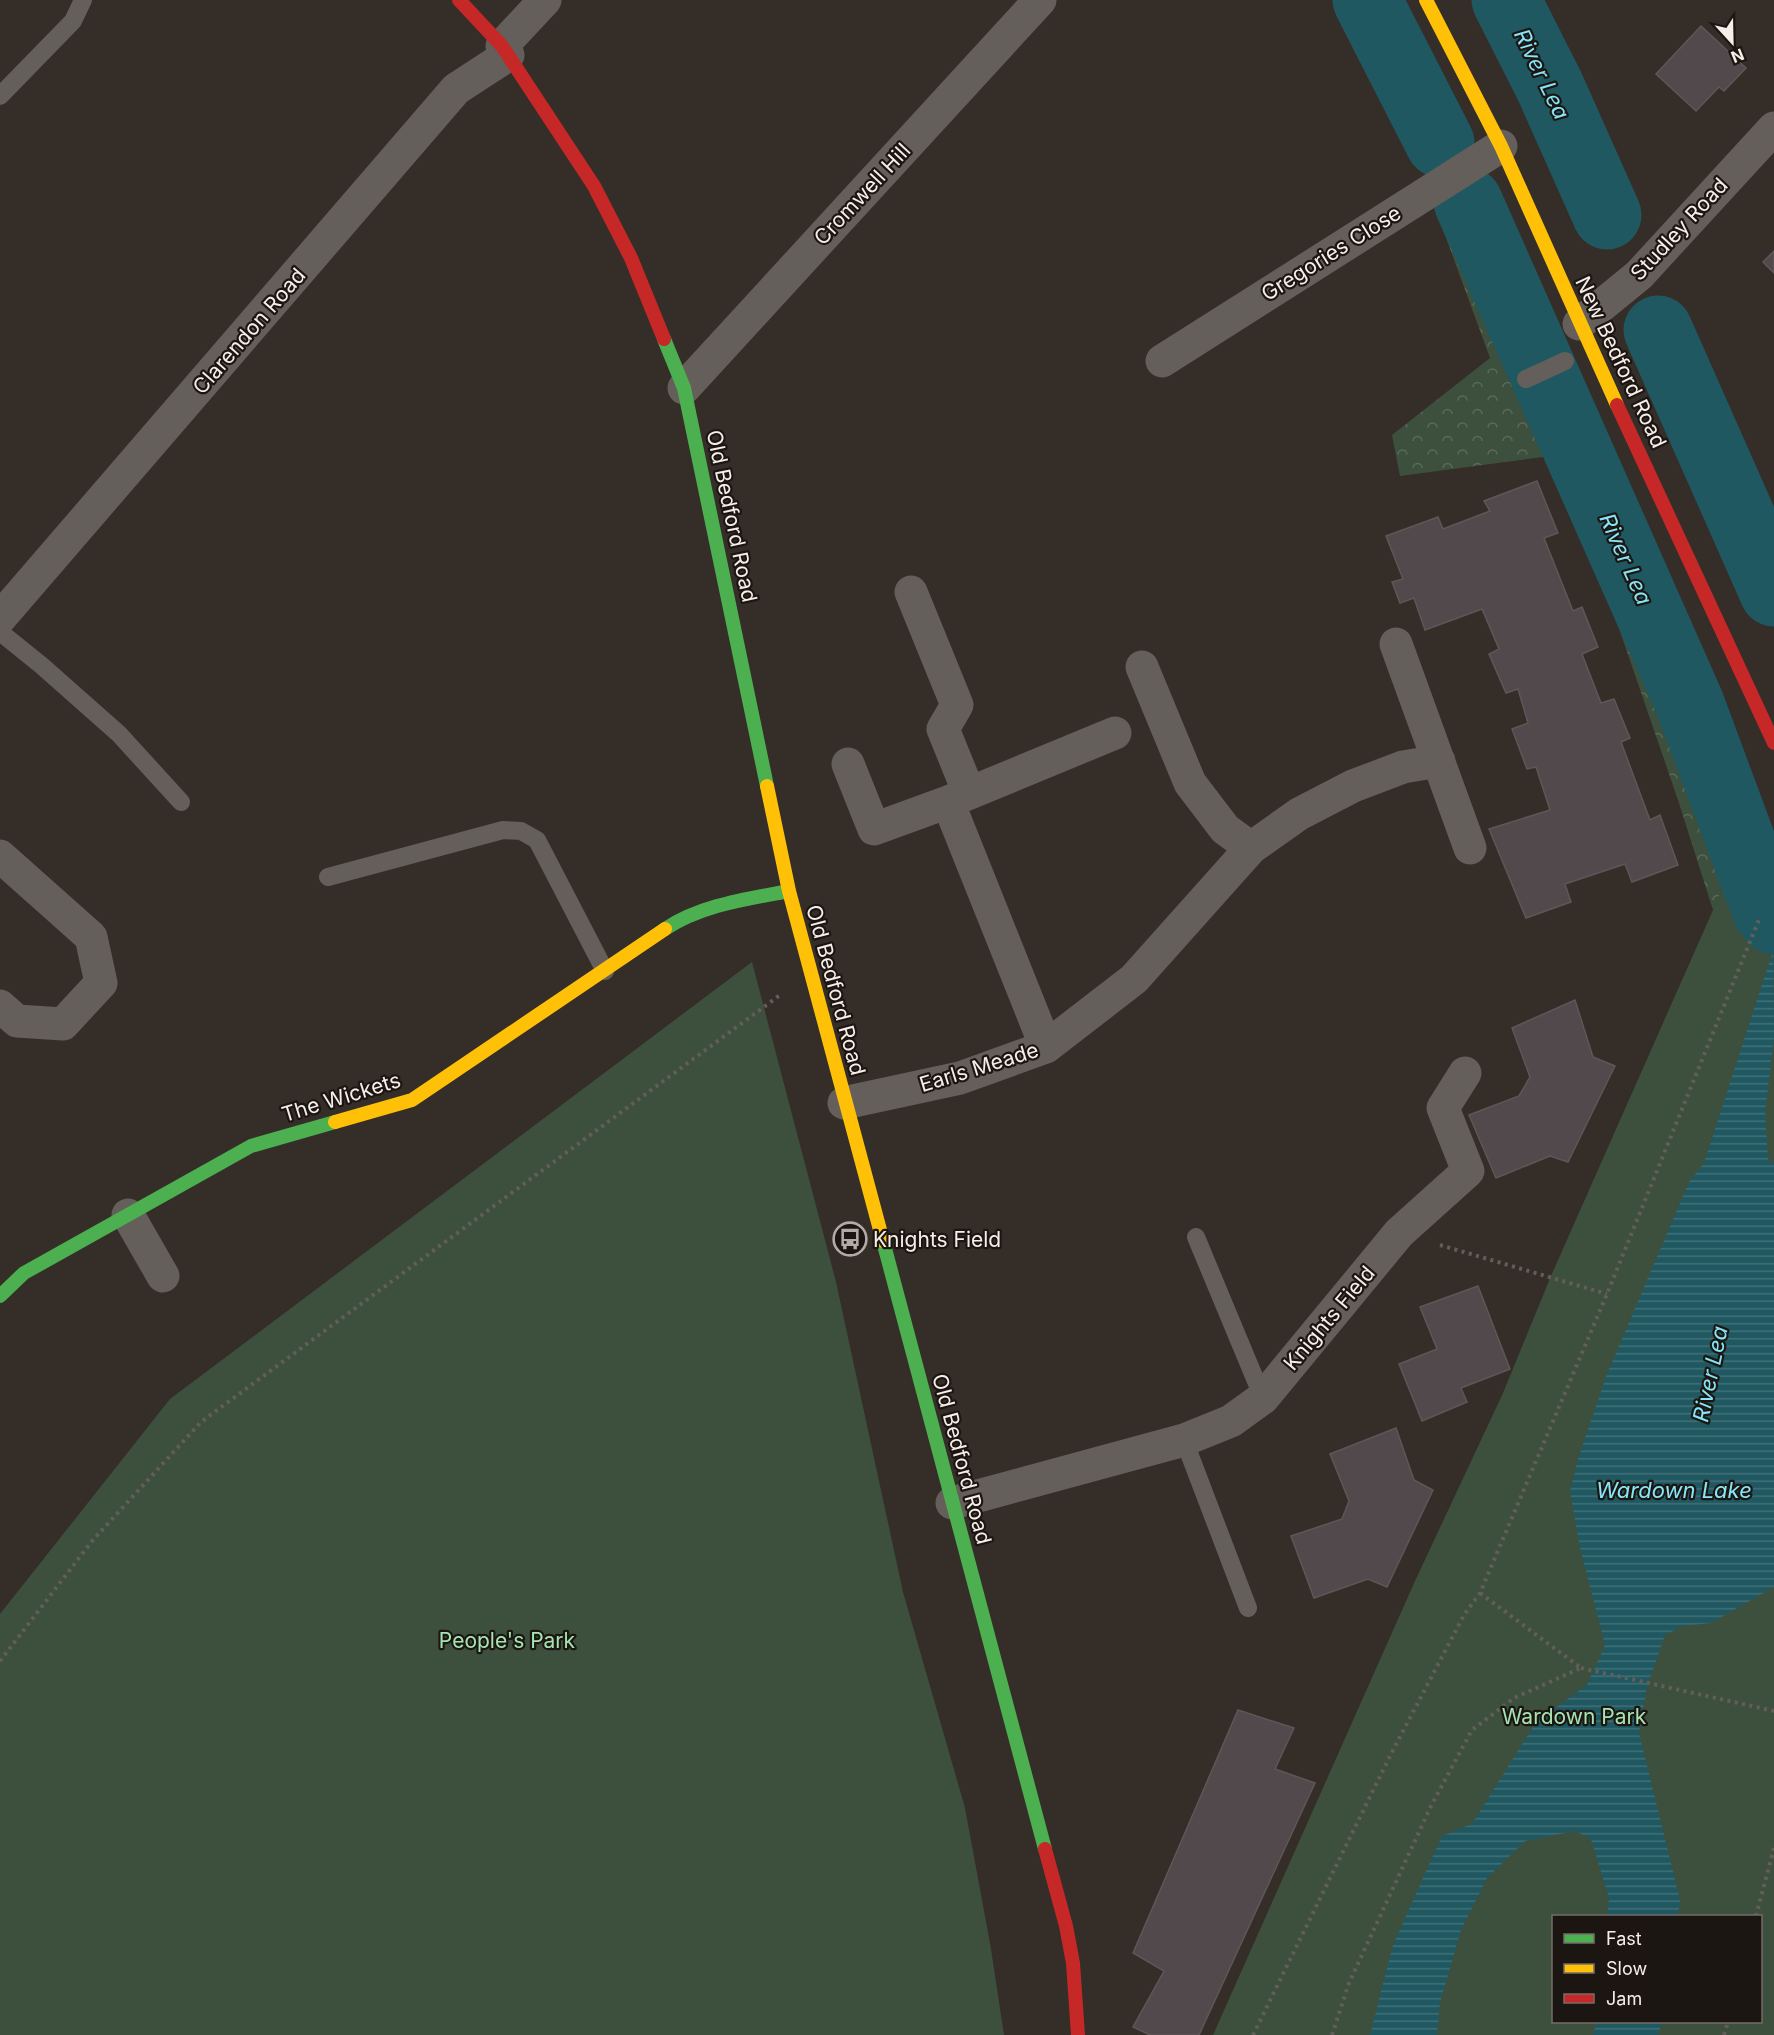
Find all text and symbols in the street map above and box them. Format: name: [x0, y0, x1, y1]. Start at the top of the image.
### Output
north arrow: [1702, 12, 1762, 72]
water label: River Lea: [1509, 25, 1575, 123]
text: N: [1728, 44, 1747, 67]
street label: Cromwell Hill: [809, 138, 915, 250]
street label: Studley Road: [1625, 173, 1733, 285]
street label: Gregories Close: [1257, 200, 1405, 306]
street label: Clarendon Road: [187, 263, 311, 399]
street label: New Bedford Road: [1570, 272, 1672, 452]
street label: Old Bedford Road: [702, 428, 762, 604]
water label: River Lea: [1594, 509, 1658, 609]
street label: Old Bedford Road: [801, 902, 871, 1078]
street label: Earls Meade: [917, 1037, 1041, 1097]
street label: The Wickets: [279, 1067, 403, 1127]
bus stop icon: Knights Field: [832, 1221, 868, 1257]
place label: Knights Field: [873, 1227, 1001, 1252]
street label: Knights Field: [1278, 1261, 1380, 1375]
water label: River Lea: [1687, 1324, 1733, 1424]
street label: Old Bedford Road: [927, 1371, 997, 1547]
water label: Wardown Lake: [1596, 1477, 1752, 1503]
park label: People's Park: [439, 1628, 576, 1653]
park label: Wardown Park: [1502, 1704, 1647, 1729]
legend: [1552, 1915, 1762, 2023]
text: Fast: [1606, 1928, 1642, 1949]
text: Slow: [1606, 1958, 1647, 1979]
text: Jam: [1606, 1988, 1642, 2009]

